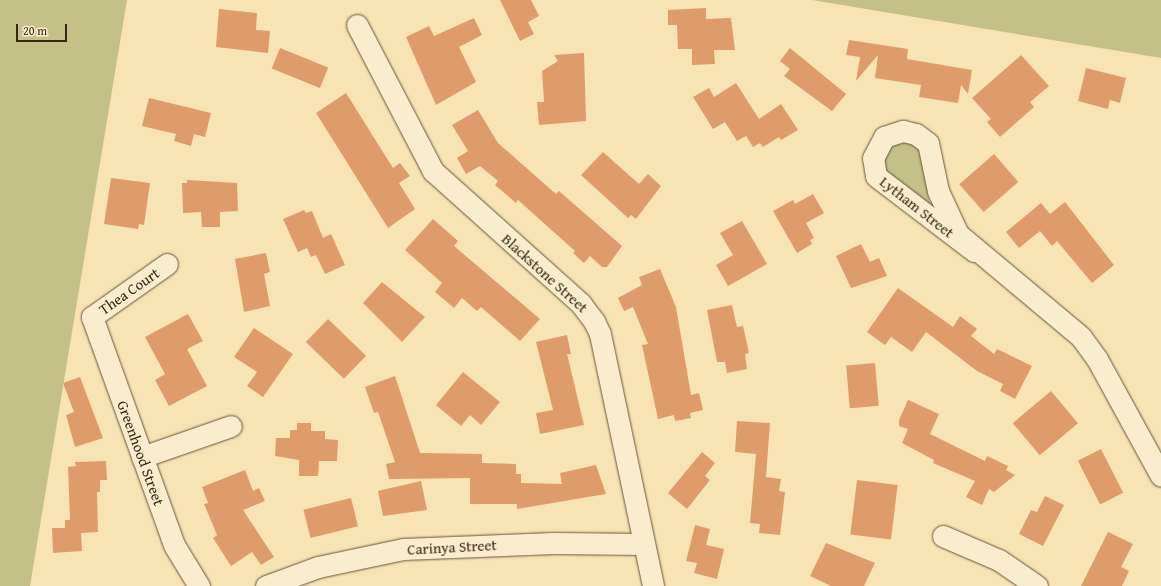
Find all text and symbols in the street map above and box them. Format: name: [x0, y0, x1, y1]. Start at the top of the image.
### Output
scale bar: [18, 16, 69, 42]
text: 20 m: [23, 22, 47, 39]
street label: Lytham Street: [876, 172, 958, 242]
street label: Blackstone Street: [498, 230, 592, 316]
street label: Thea Court: [95, 264, 163, 318]
street label: Greenhood Street: [114, 398, 168, 508]
street label: Carinya Street: [407, 536, 497, 558]

